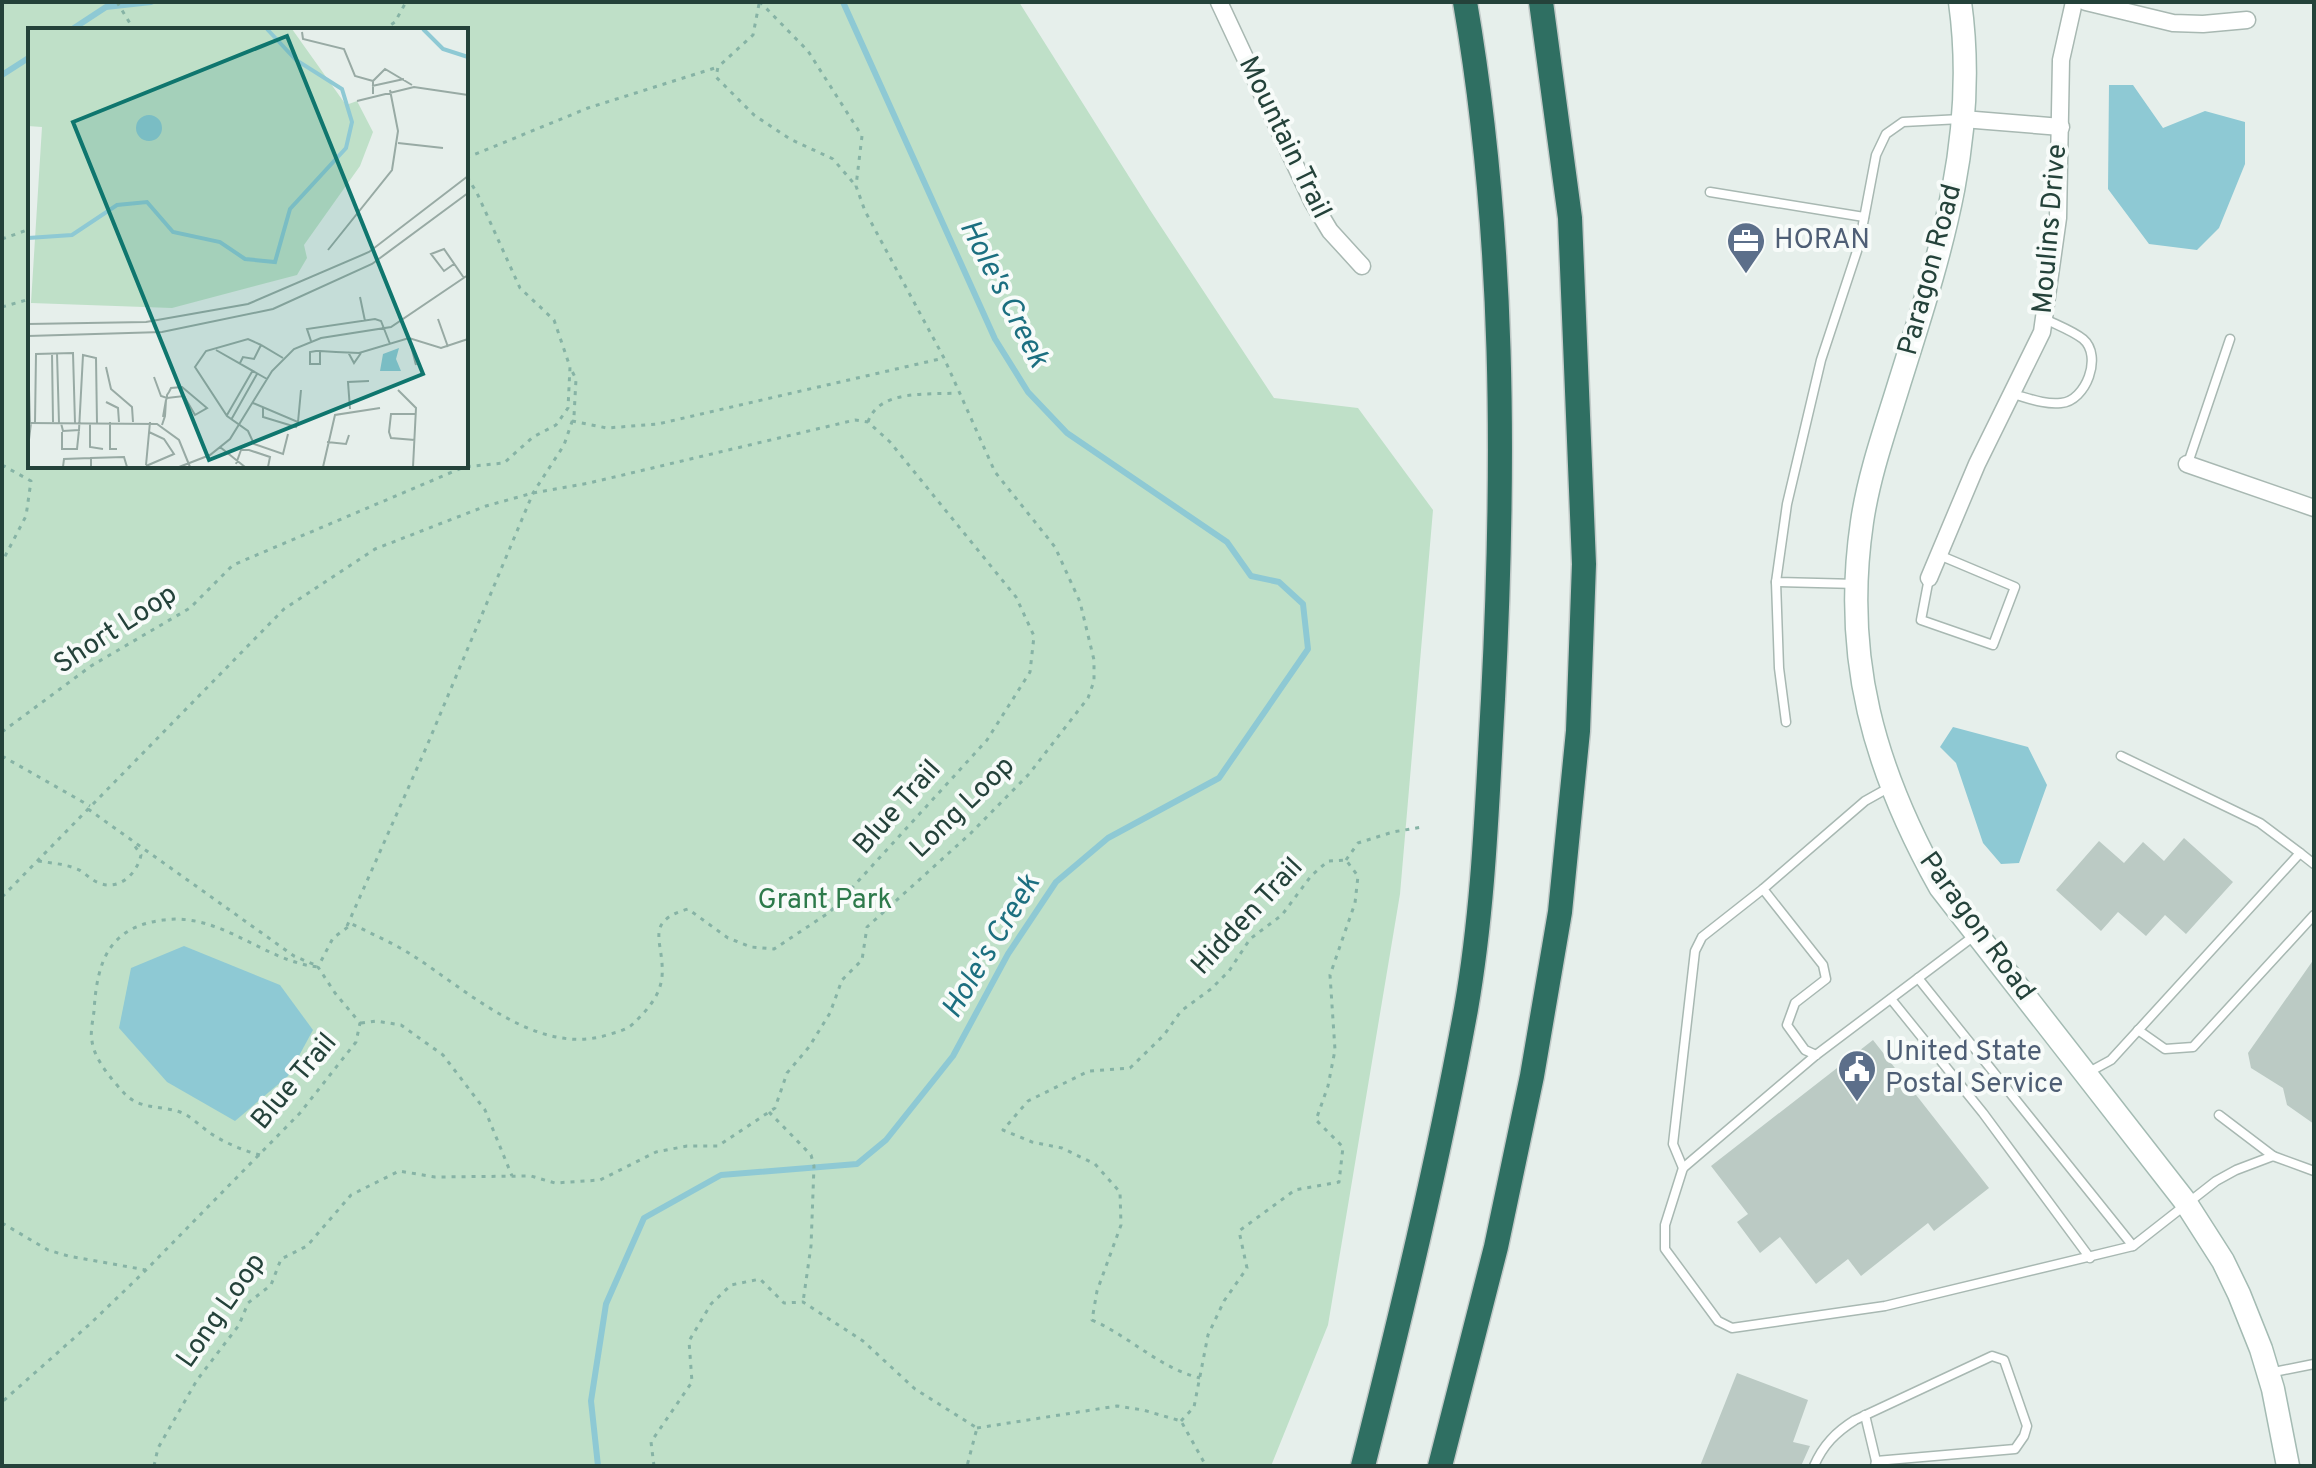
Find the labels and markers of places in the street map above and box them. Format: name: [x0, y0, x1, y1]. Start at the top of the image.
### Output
office icon: HORAN: [1725, 220, 1767, 275]
place label: HORAN: [1774, 223, 1870, 259]
place label: United State Postal Service: [1885, 1035, 2063, 1103]
public building icon: United State Postal Service: [1836, 1048, 1878, 1103]

